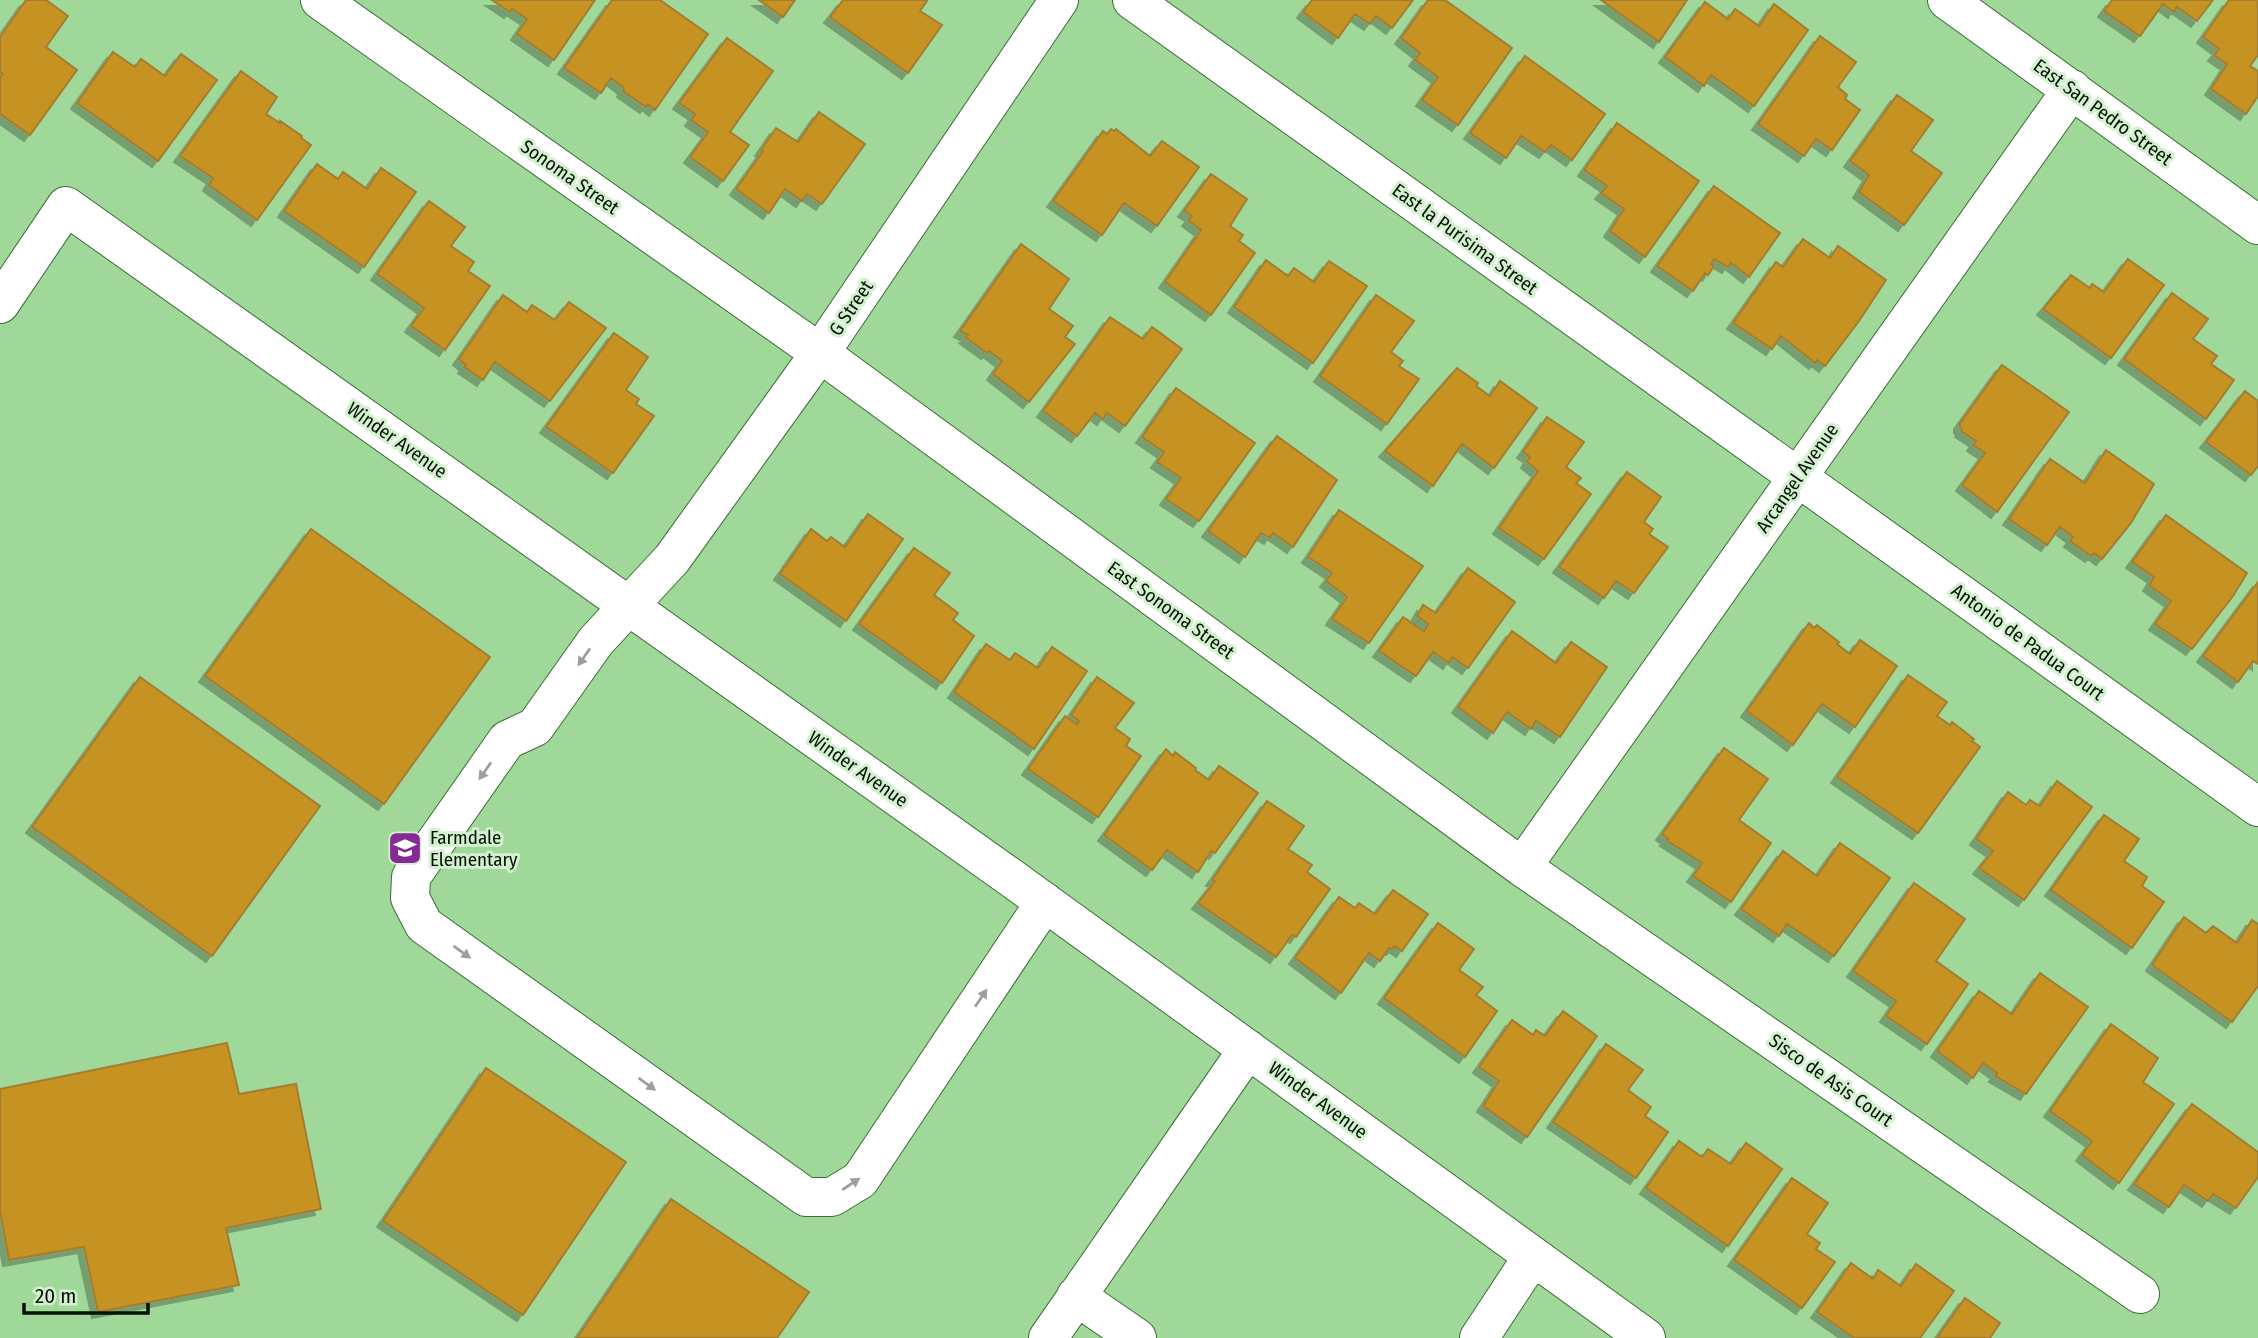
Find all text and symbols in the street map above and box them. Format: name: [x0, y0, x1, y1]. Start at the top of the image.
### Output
street label: East San Pedro Street: [2029, 54, 2178, 171]
street label: Sonoma Street: [516, 135, 624, 220]
street label: East la Purisima Street: [1388, 178, 1543, 300]
street label: G Street: [824, 275, 878, 340]
street label: Winder Avenue: [343, 397, 451, 483]
street label: Arcangel Avenue: [1751, 419, 1843, 537]
street label: East Sonoma Street: [1103, 556, 1240, 664]
street label: Antonio de Padua Court: [1947, 579, 2110, 706]
one-way arrow: [577, 648, 591, 666]
street label: Winder Avenue: [804, 726, 912, 812]
one-way arrow: [478, 762, 492, 780]
place label: Farmdale Elementary: [430, 826, 518, 871]
school or university icon: Farmdale Elementary: [386, 829, 424, 867]
one-way arrow: [453, 945, 471, 959]
one-way arrow: [974, 988, 987, 1008]
street label: Sisco de Asis Court: [1765, 1029, 1898, 1132]
street label: Winder Avenue: [1264, 1056, 1372, 1144]
one-way arrow: [638, 1077, 656, 1091]
one-way arrow: [841, 1178, 861, 1191]
scale bar: [24, 1272, 149, 1316]
text: 20 m: [35, 1283, 76, 1309]

